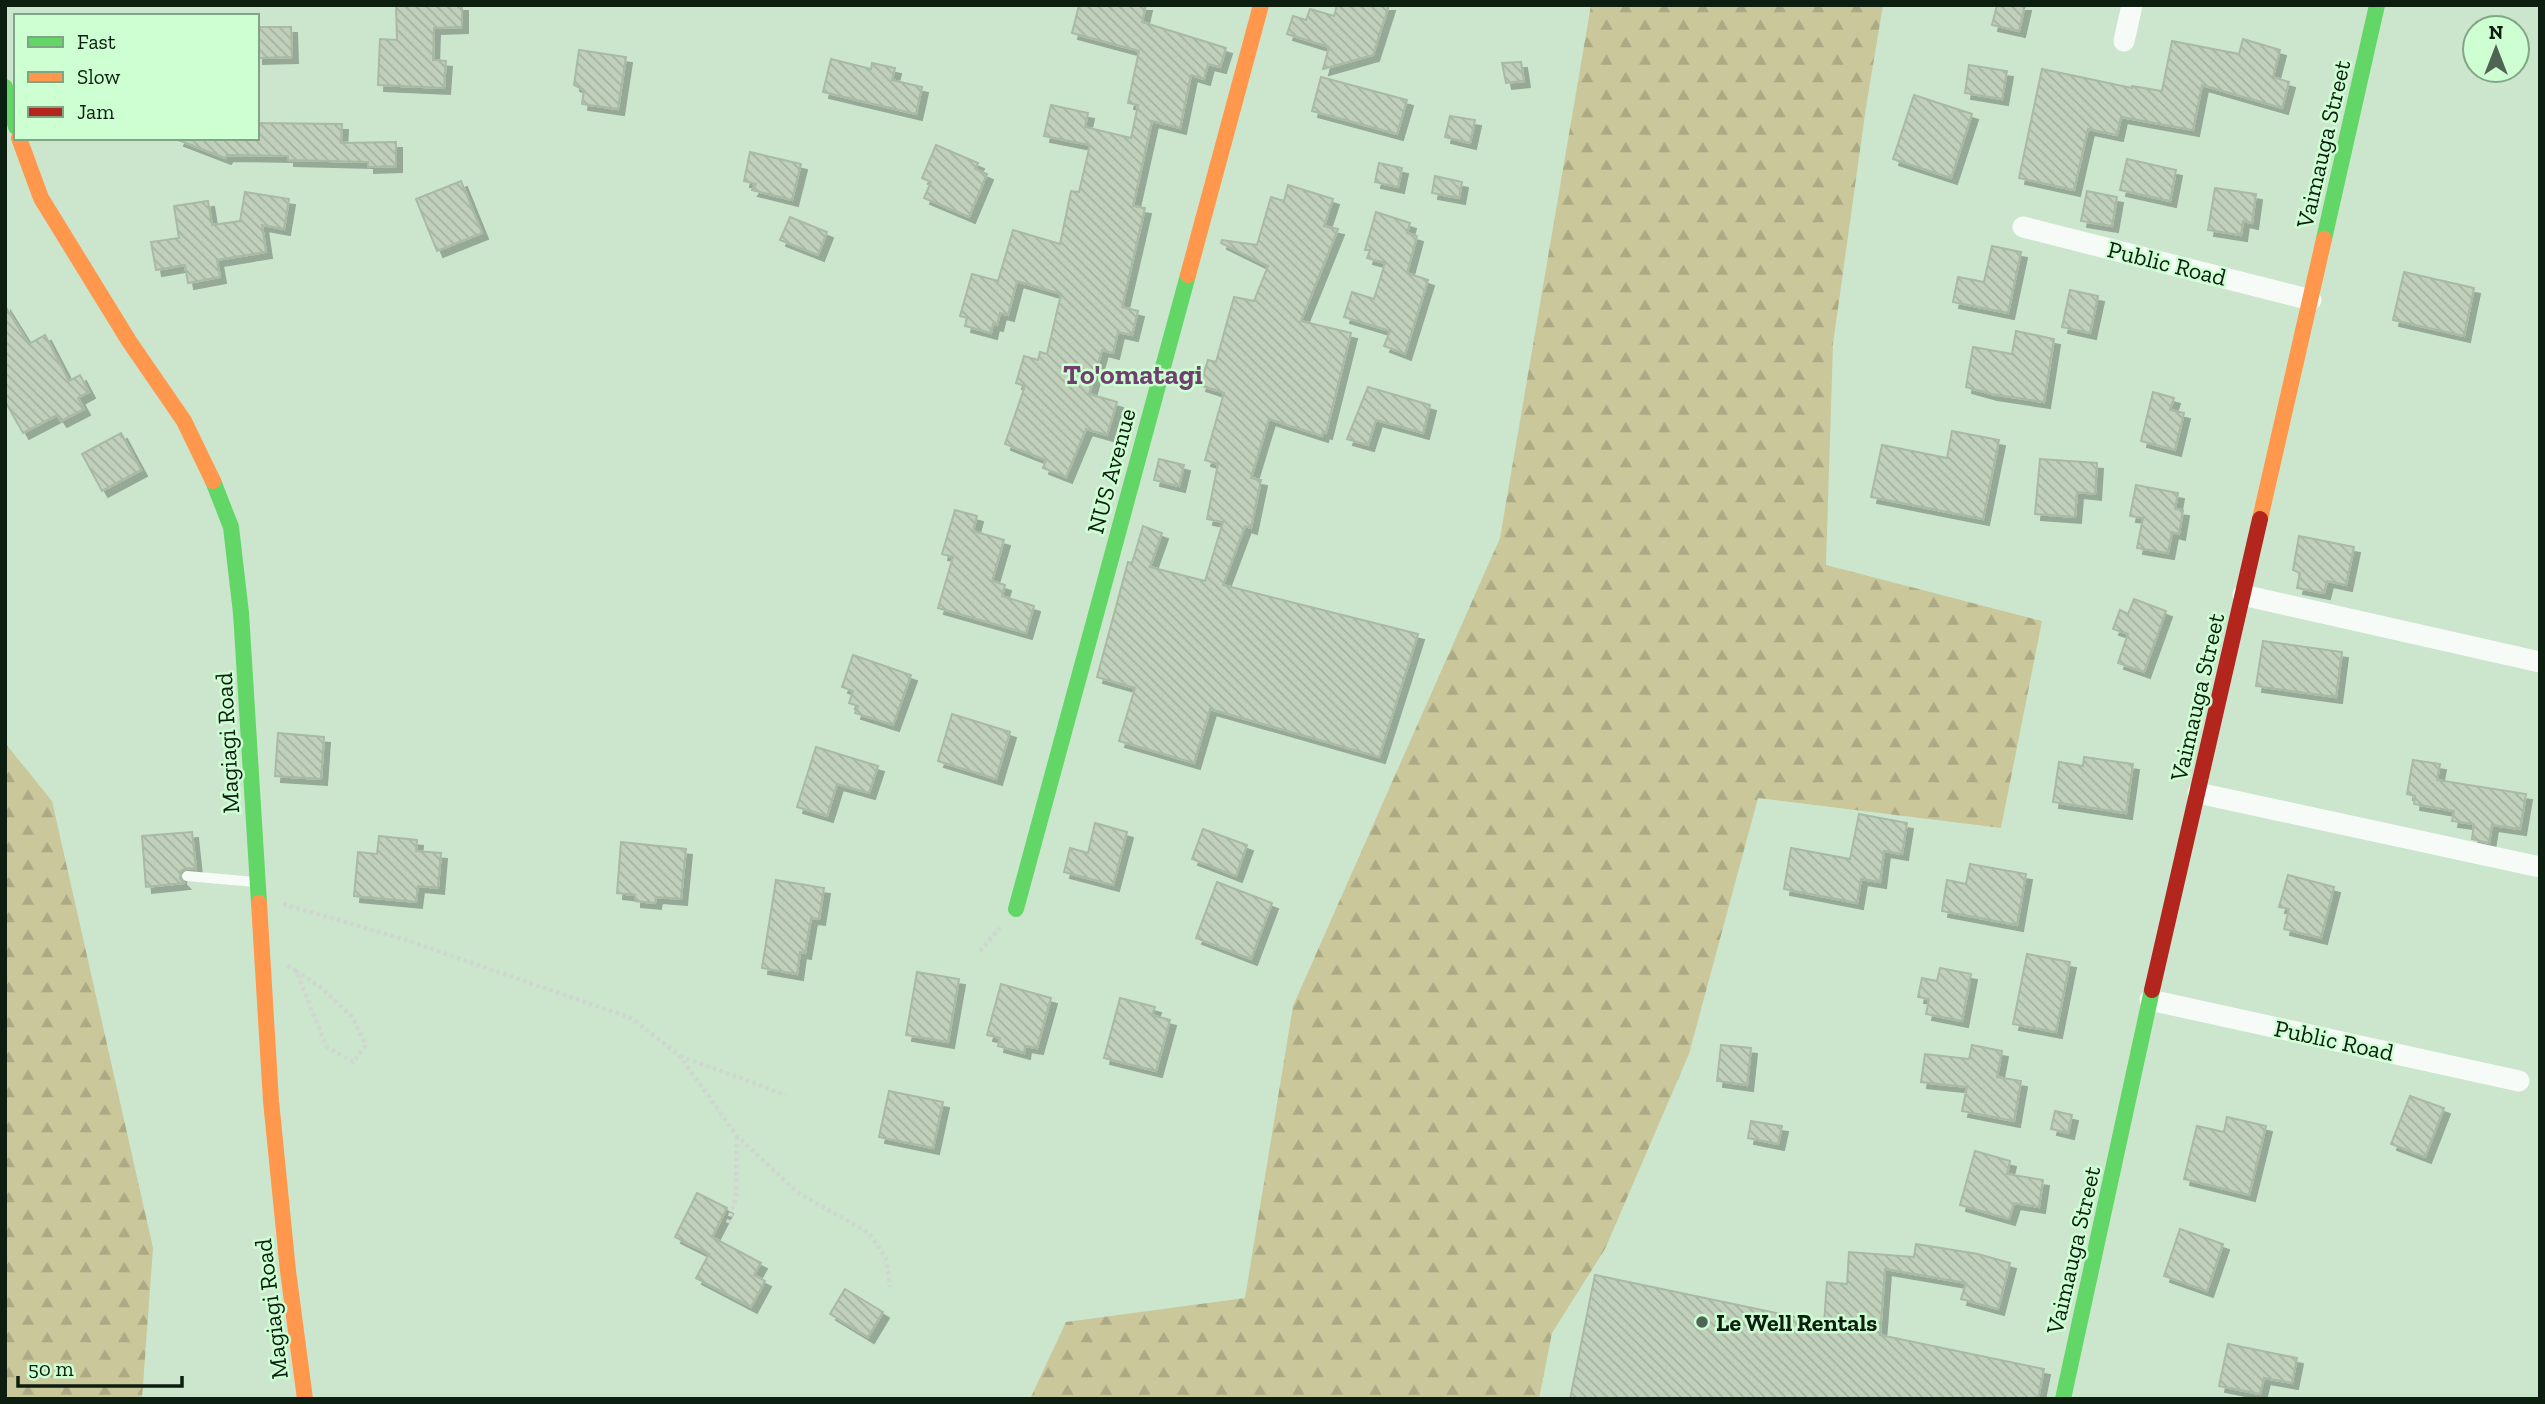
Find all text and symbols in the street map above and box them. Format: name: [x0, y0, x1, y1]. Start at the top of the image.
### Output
legend: [14, 14, 259, 140]
north arrow: [2461, 14, 2531, 84]
text: N: [2489, 21, 2503, 44]
text: Fast: [77, 29, 116, 54]
street label: Vaimauga Street: [2289, 57, 2356, 232]
text: Slow: [77, 64, 120, 89]
text: Jam: [77, 99, 114, 124]
street label: Public Road: [2105, 234, 2229, 292]
district label: To'omatagi: [1063, 358, 1203, 391]
street label: NUS Avenue: [1080, 405, 1142, 537]
street label: Vaimauga Street: [2163, 610, 2230, 785]
street label: Magiagi Road: [209, 672, 245, 814]
street label: Public Road: [2272, 1013, 2396, 1067]
street label: Vaimauga Street: [2039, 1163, 2106, 1338]
street label: Magiagi Road: [248, 1237, 294, 1381]
place label: Le Well Rentals: [1716, 1308, 1877, 1337]
marker: Le Well Rentals: [1694, 1314, 1710, 1330]
scale bar: [18, 1344, 182, 1388]
text: 50 m: [28, 1356, 74, 1381]

